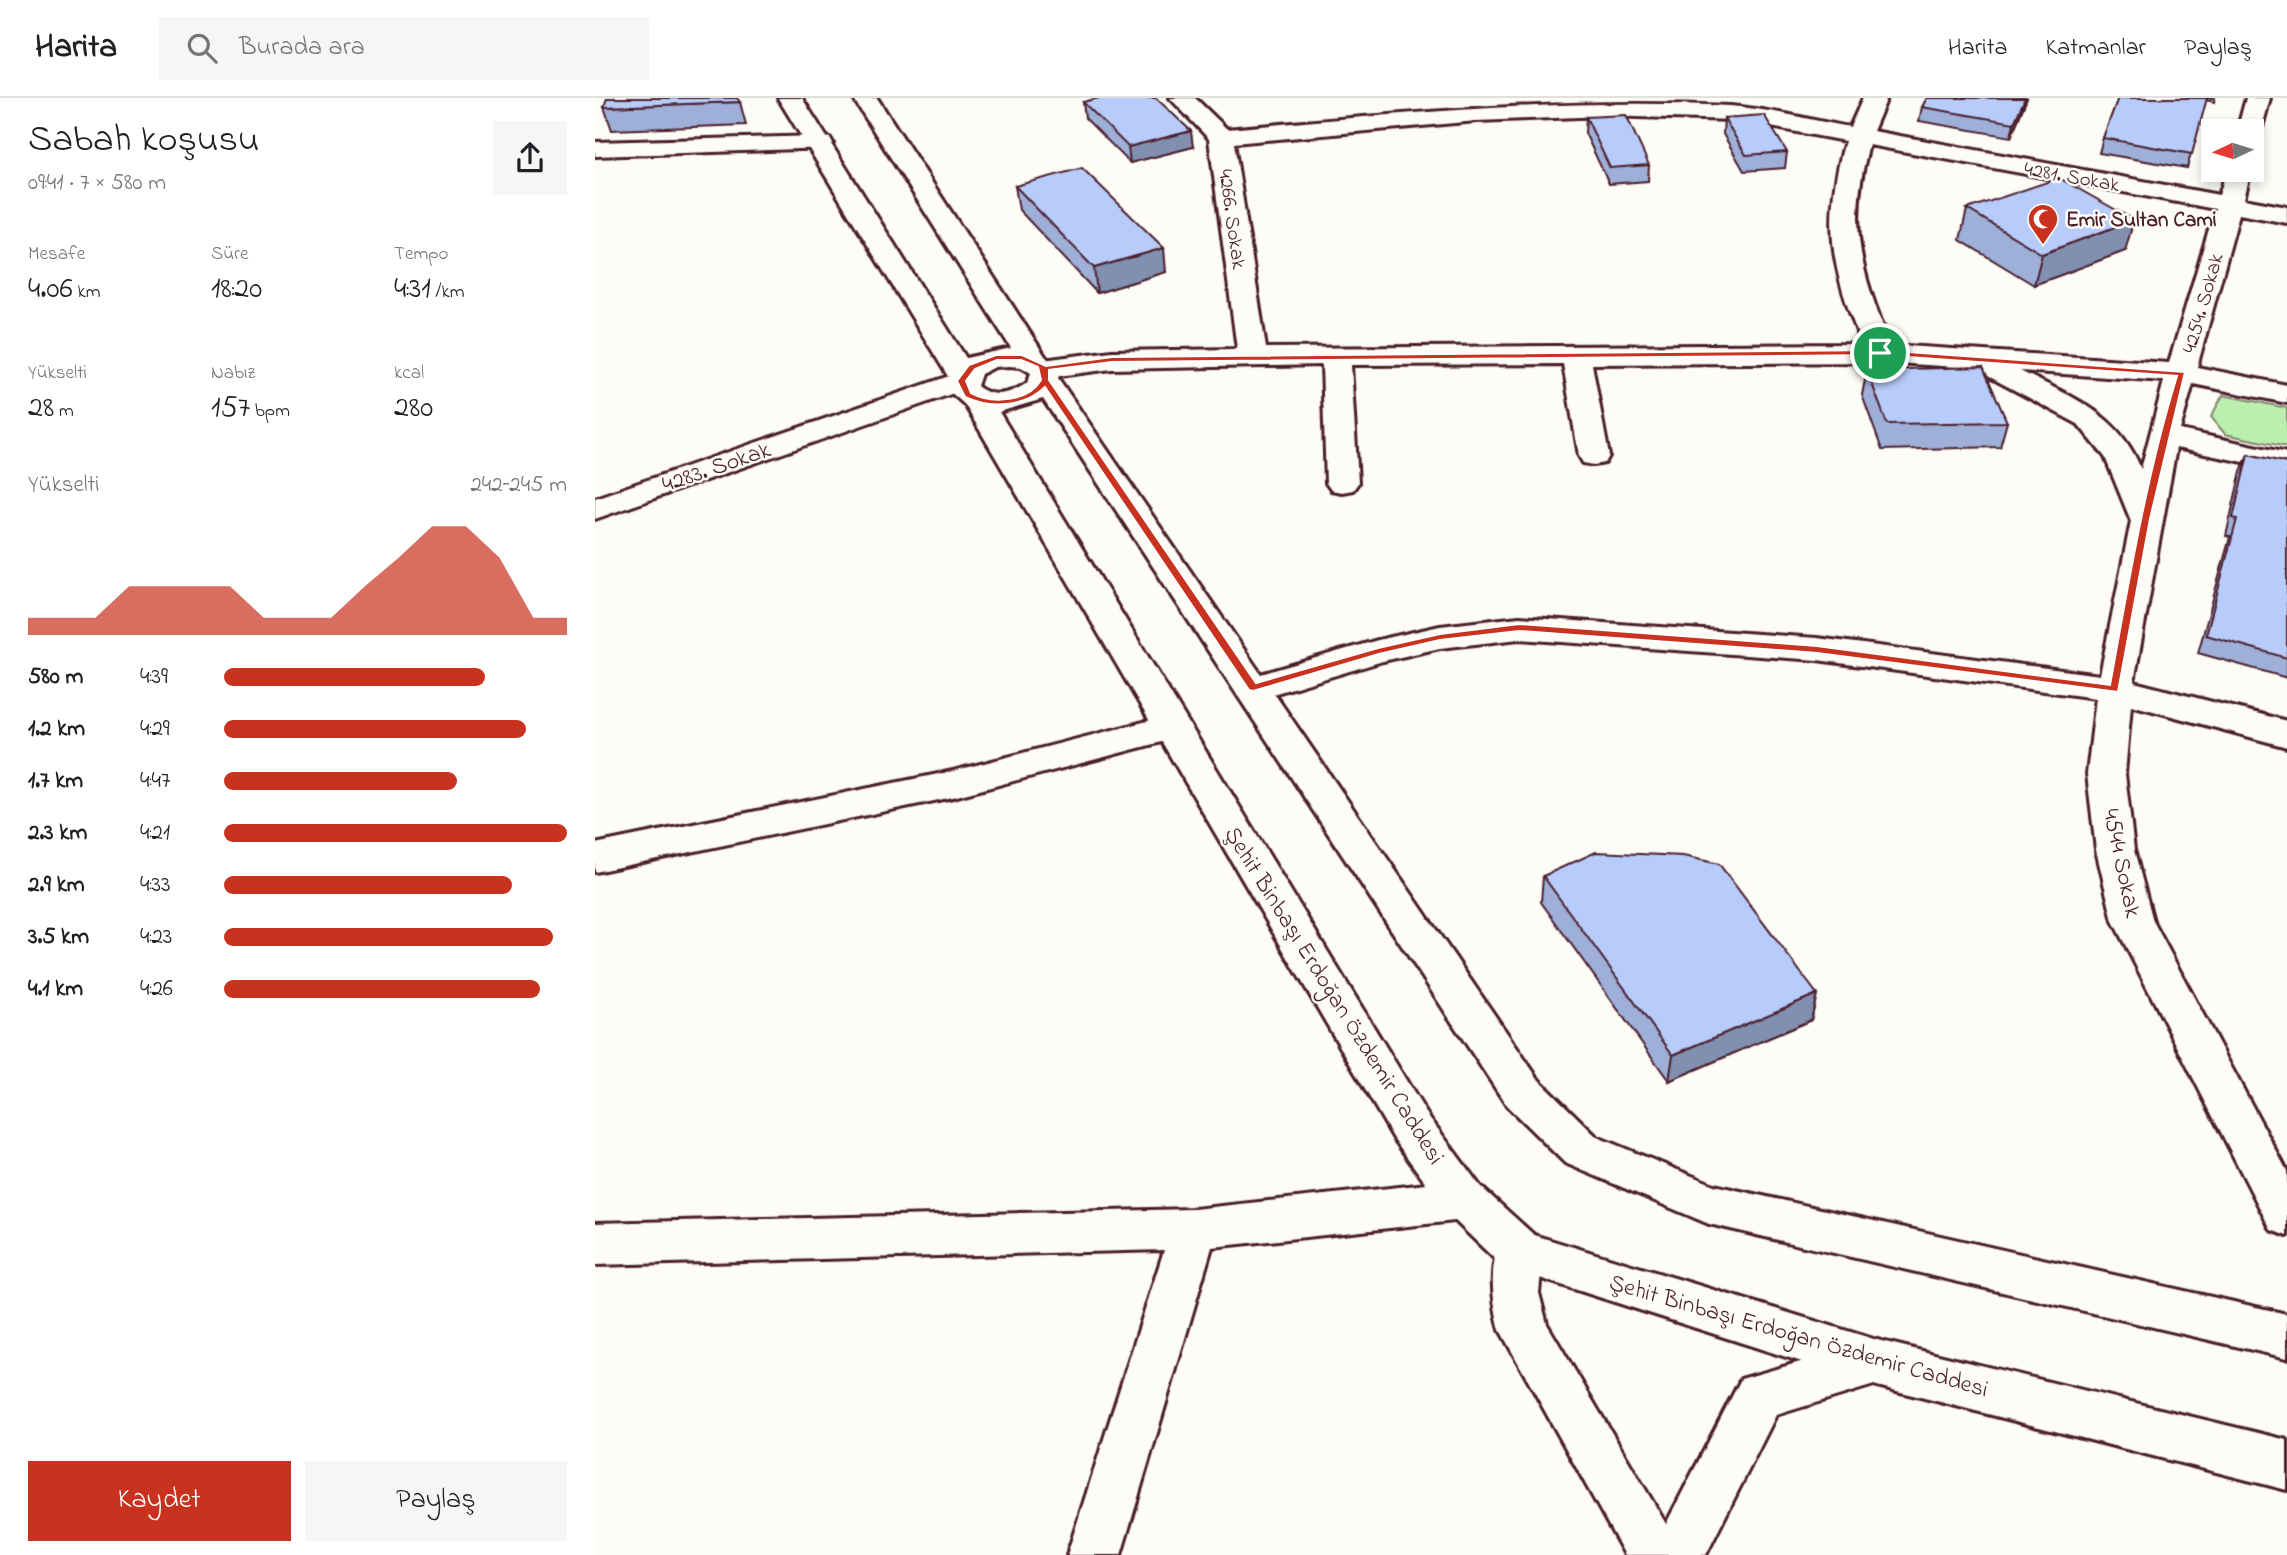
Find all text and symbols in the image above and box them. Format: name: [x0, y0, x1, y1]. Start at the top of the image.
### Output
search box: [159, 17, 649, 80]
text: Harita: [35, 24, 117, 72]
icon: search: [183, 29, 221, 67]
text: Burada ara: [239, 29, 365, 67]
text: Harita: [1948, 31, 2008, 66]
text: Katmanlar: [2046, 31, 2146, 66]
text: Paylaş: [2184, 31, 2252, 66]
text: Sabah koşusu: [28, 113, 259, 169]
north arrow: [2201, 119, 2265, 182]
map controls: [2201, 119, 2264, 182]
button: share: [493, 121, 567, 195]
street label: 4281. Sokak: [2021, 155, 2123, 201]
text: 09:41 · 7 × 580 m: [28, 167, 166, 200]
street label: 4266. Sokak: [1209, 167, 1253, 272]
mosque icon: Emir Sultan Cami: [2026, 202, 2060, 246]
place label: Emir Sultan Cami: [2066, 206, 2217, 236]
text: Mesafe: [28, 241, 85, 268]
text: Süre: [211, 241, 248, 268]
text: Tempo: [394, 241, 448, 268]
street label: 4254. Sokak: [2175, 249, 2233, 357]
text: 4.06: [28, 268, 73, 312]
text: 18:20: [211, 268, 262, 312]
text: 4:31: [394, 268, 431, 312]
text: km: [73, 279, 100, 306]
text: /km: [431, 279, 465, 306]
pin: [1850, 323, 1910, 383]
icon: arrive: [1861, 334, 1899, 372]
text: Yükselti: [28, 360, 87, 387]
text: Nabız: [211, 360, 256, 387]
text: kcal: [394, 360, 424, 387]
text: 28: [28, 387, 54, 431]
text: 157: [211, 387, 250, 431]
text: 280: [394, 387, 433, 431]
text: m: [54, 398, 74, 425]
text: bpm: [250, 398, 290, 425]
street label: 4283. Sokak: [658, 433, 776, 503]
text: Yükselti: [28, 469, 99, 502]
text: 242–245 m: [470, 469, 567, 502]
text: 580 m: [28, 661, 83, 694]
text: 4:39: [140, 661, 168, 694]
text: 1.2 km: [28, 713, 85, 746]
text: 4:29: [140, 713, 170, 746]
text: 1.7 km: [28, 765, 83, 798]
text: 4:47: [140, 765, 170, 798]
street label: 4544 Sokak: [2092, 806, 2149, 922]
text: 2.3 km: [28, 817, 87, 850]
text: 4:21: [140, 817, 170, 850]
street label: Şehit Binbaşı Erdoğan Özdemir Caddesi: [1214, 820, 1452, 1172]
text: 2.9 km: [28, 869, 85, 902]
text: 4:33: [140, 869, 170, 902]
text: 3.5 km: [28, 921, 89, 954]
text: 4:23: [140, 921, 172, 954]
text: 4.1 km: [28, 973, 83, 1006]
text: 4:26: [140, 973, 173, 1006]
street label: Şehit Binbaşı Erdoğan Özdemir Caddesi: [1605, 1266, 1992, 1408]
button: Kaydet: [28, 1461, 291, 1541]
button: Paylaş: [305, 1461, 567, 1541]

